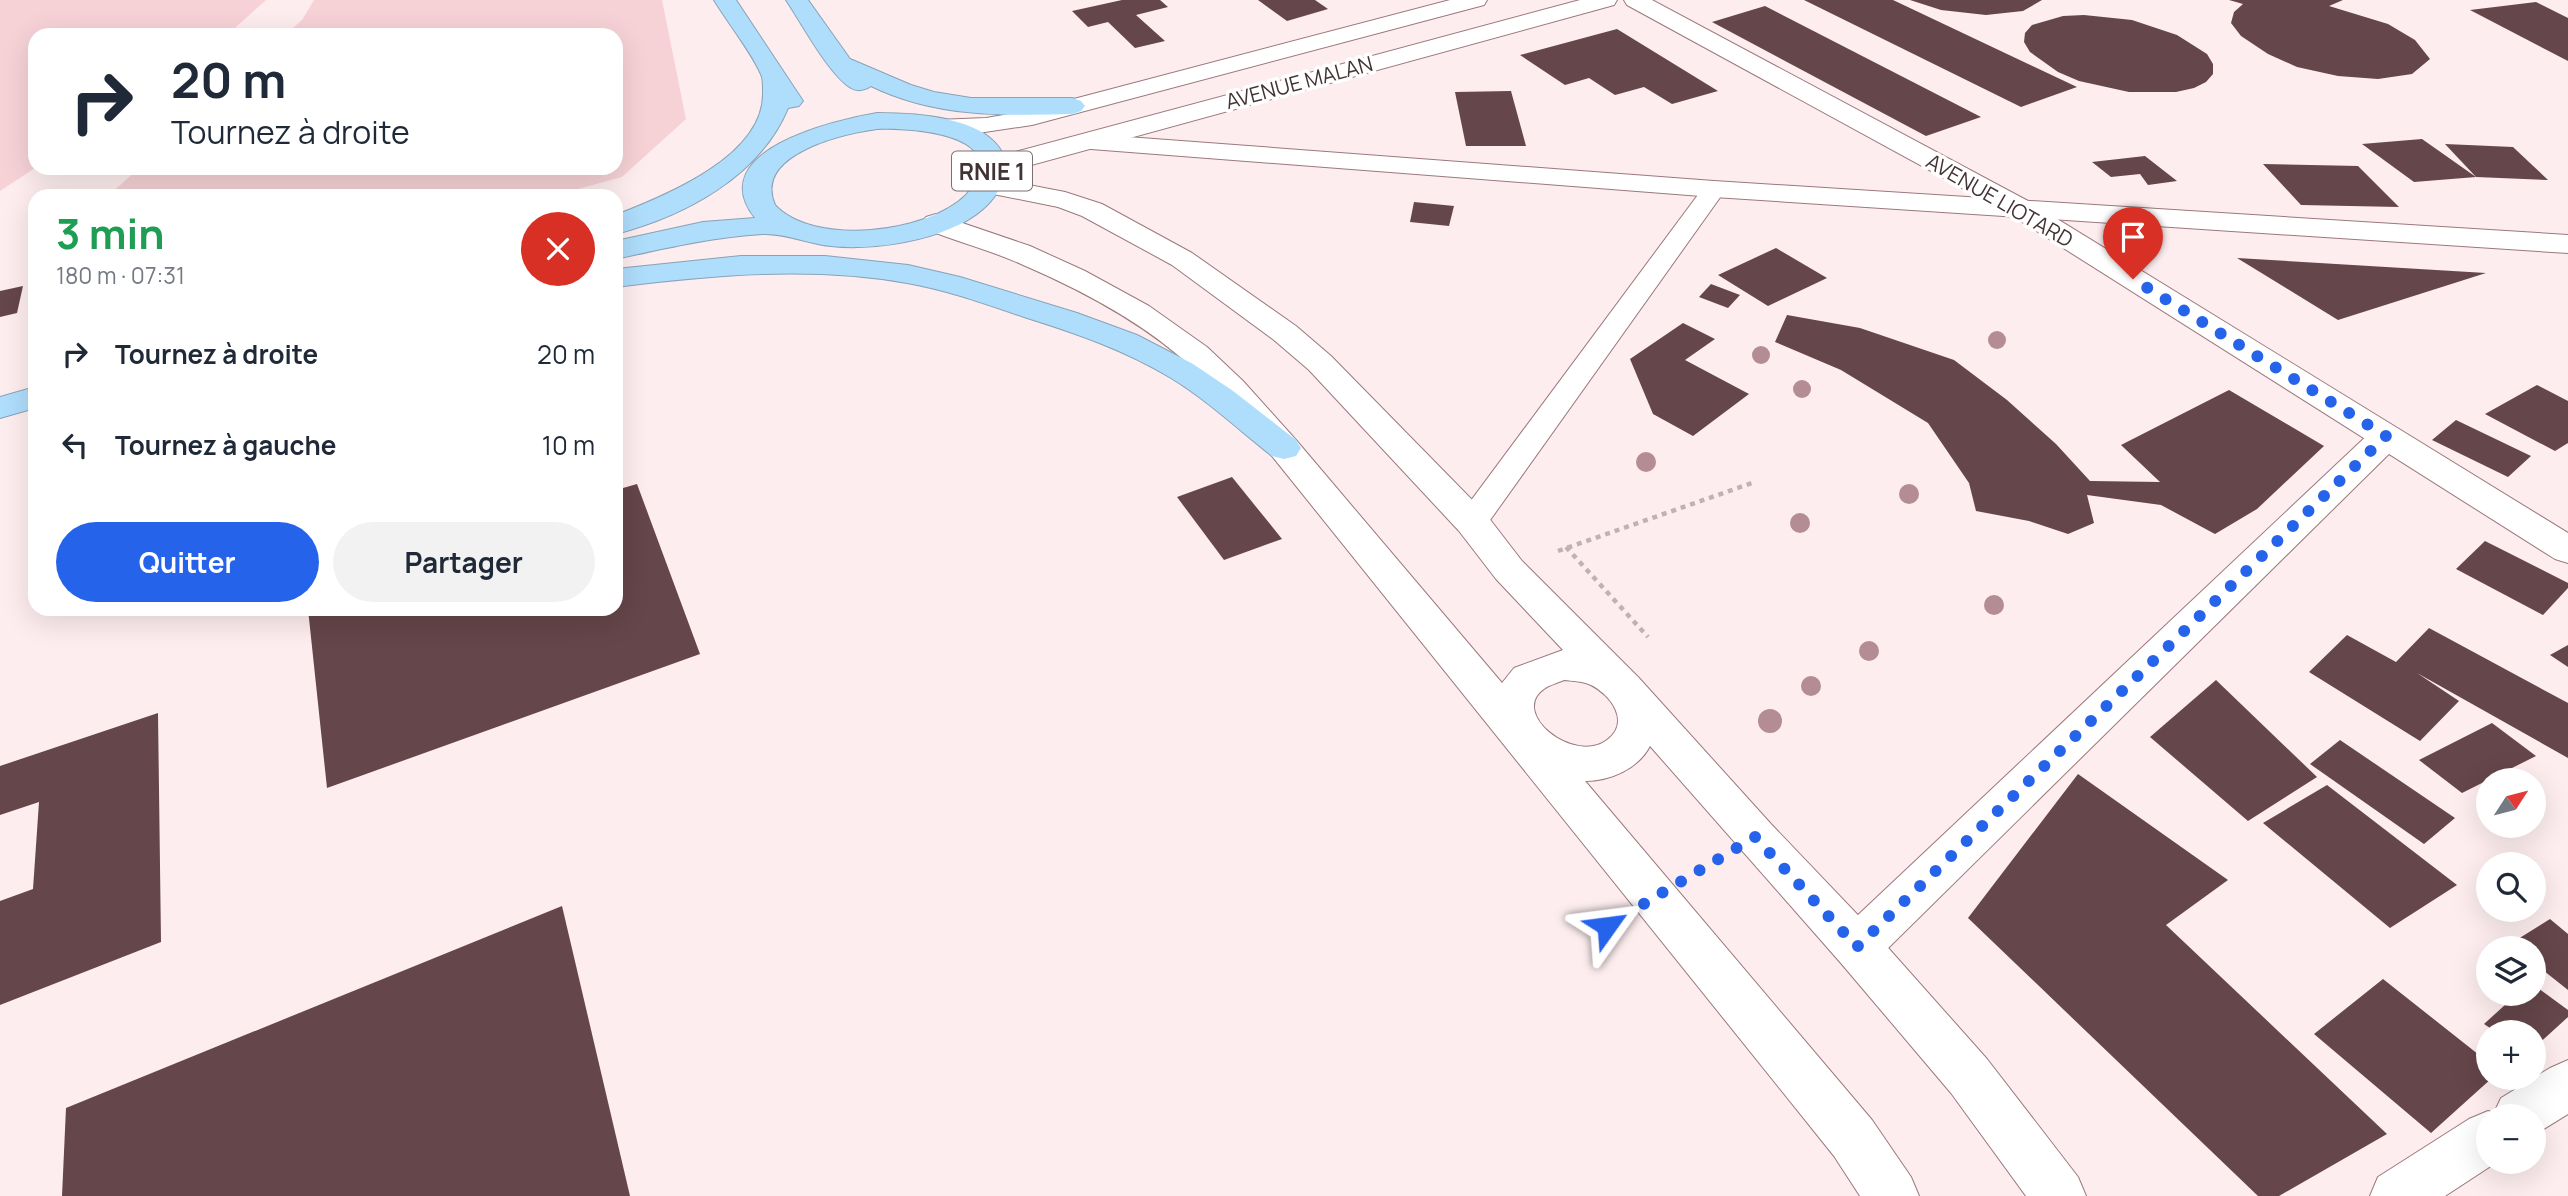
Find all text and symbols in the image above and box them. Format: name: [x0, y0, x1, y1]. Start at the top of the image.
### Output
text: 20 m: [171, 46, 286, 113]
street label: AVENUE MALAN: [1222, 49, 1376, 115]
icon: right: [56, 56, 147, 147]
text: Tournez à droite: [171, 110, 410, 154]
street label: AVENUE LIOTARD: [1922, 147, 2078, 253]
road number: RNIE 1: [952, 152, 1032, 190]
text: 3 min: [56, 204, 165, 262]
pin: [2103, 207, 2163, 279]
button: close: [521, 212, 595, 286]
icon: arrive: [2114, 218, 2152, 256]
text: 180 m · 07:31: [56, 259, 185, 291]
icon: right: [56, 335, 94, 373]
text: Tournez à droite: [115, 336, 318, 372]
text: 20 m: [537, 336, 595, 372]
icon: left: [56, 426, 94, 464]
text: Tournez à gauche: [115, 427, 336, 463]
text: 10 m: [542, 427, 595, 463]
button: Quitter: [56, 522, 319, 602]
button: Partager: [333, 522, 595, 602]
north arrow: [2476, 768, 2546, 838]
map controls: [2476, 768, 2546, 1174]
button: search: [2476, 852, 2546, 922]
position arrow: [1570, 889, 1644, 963]
button: layers: [2476, 936, 2546, 1006]
button: +: [2476, 1020, 2546, 1090]
button: −: [2476, 1104, 2546, 1174]

